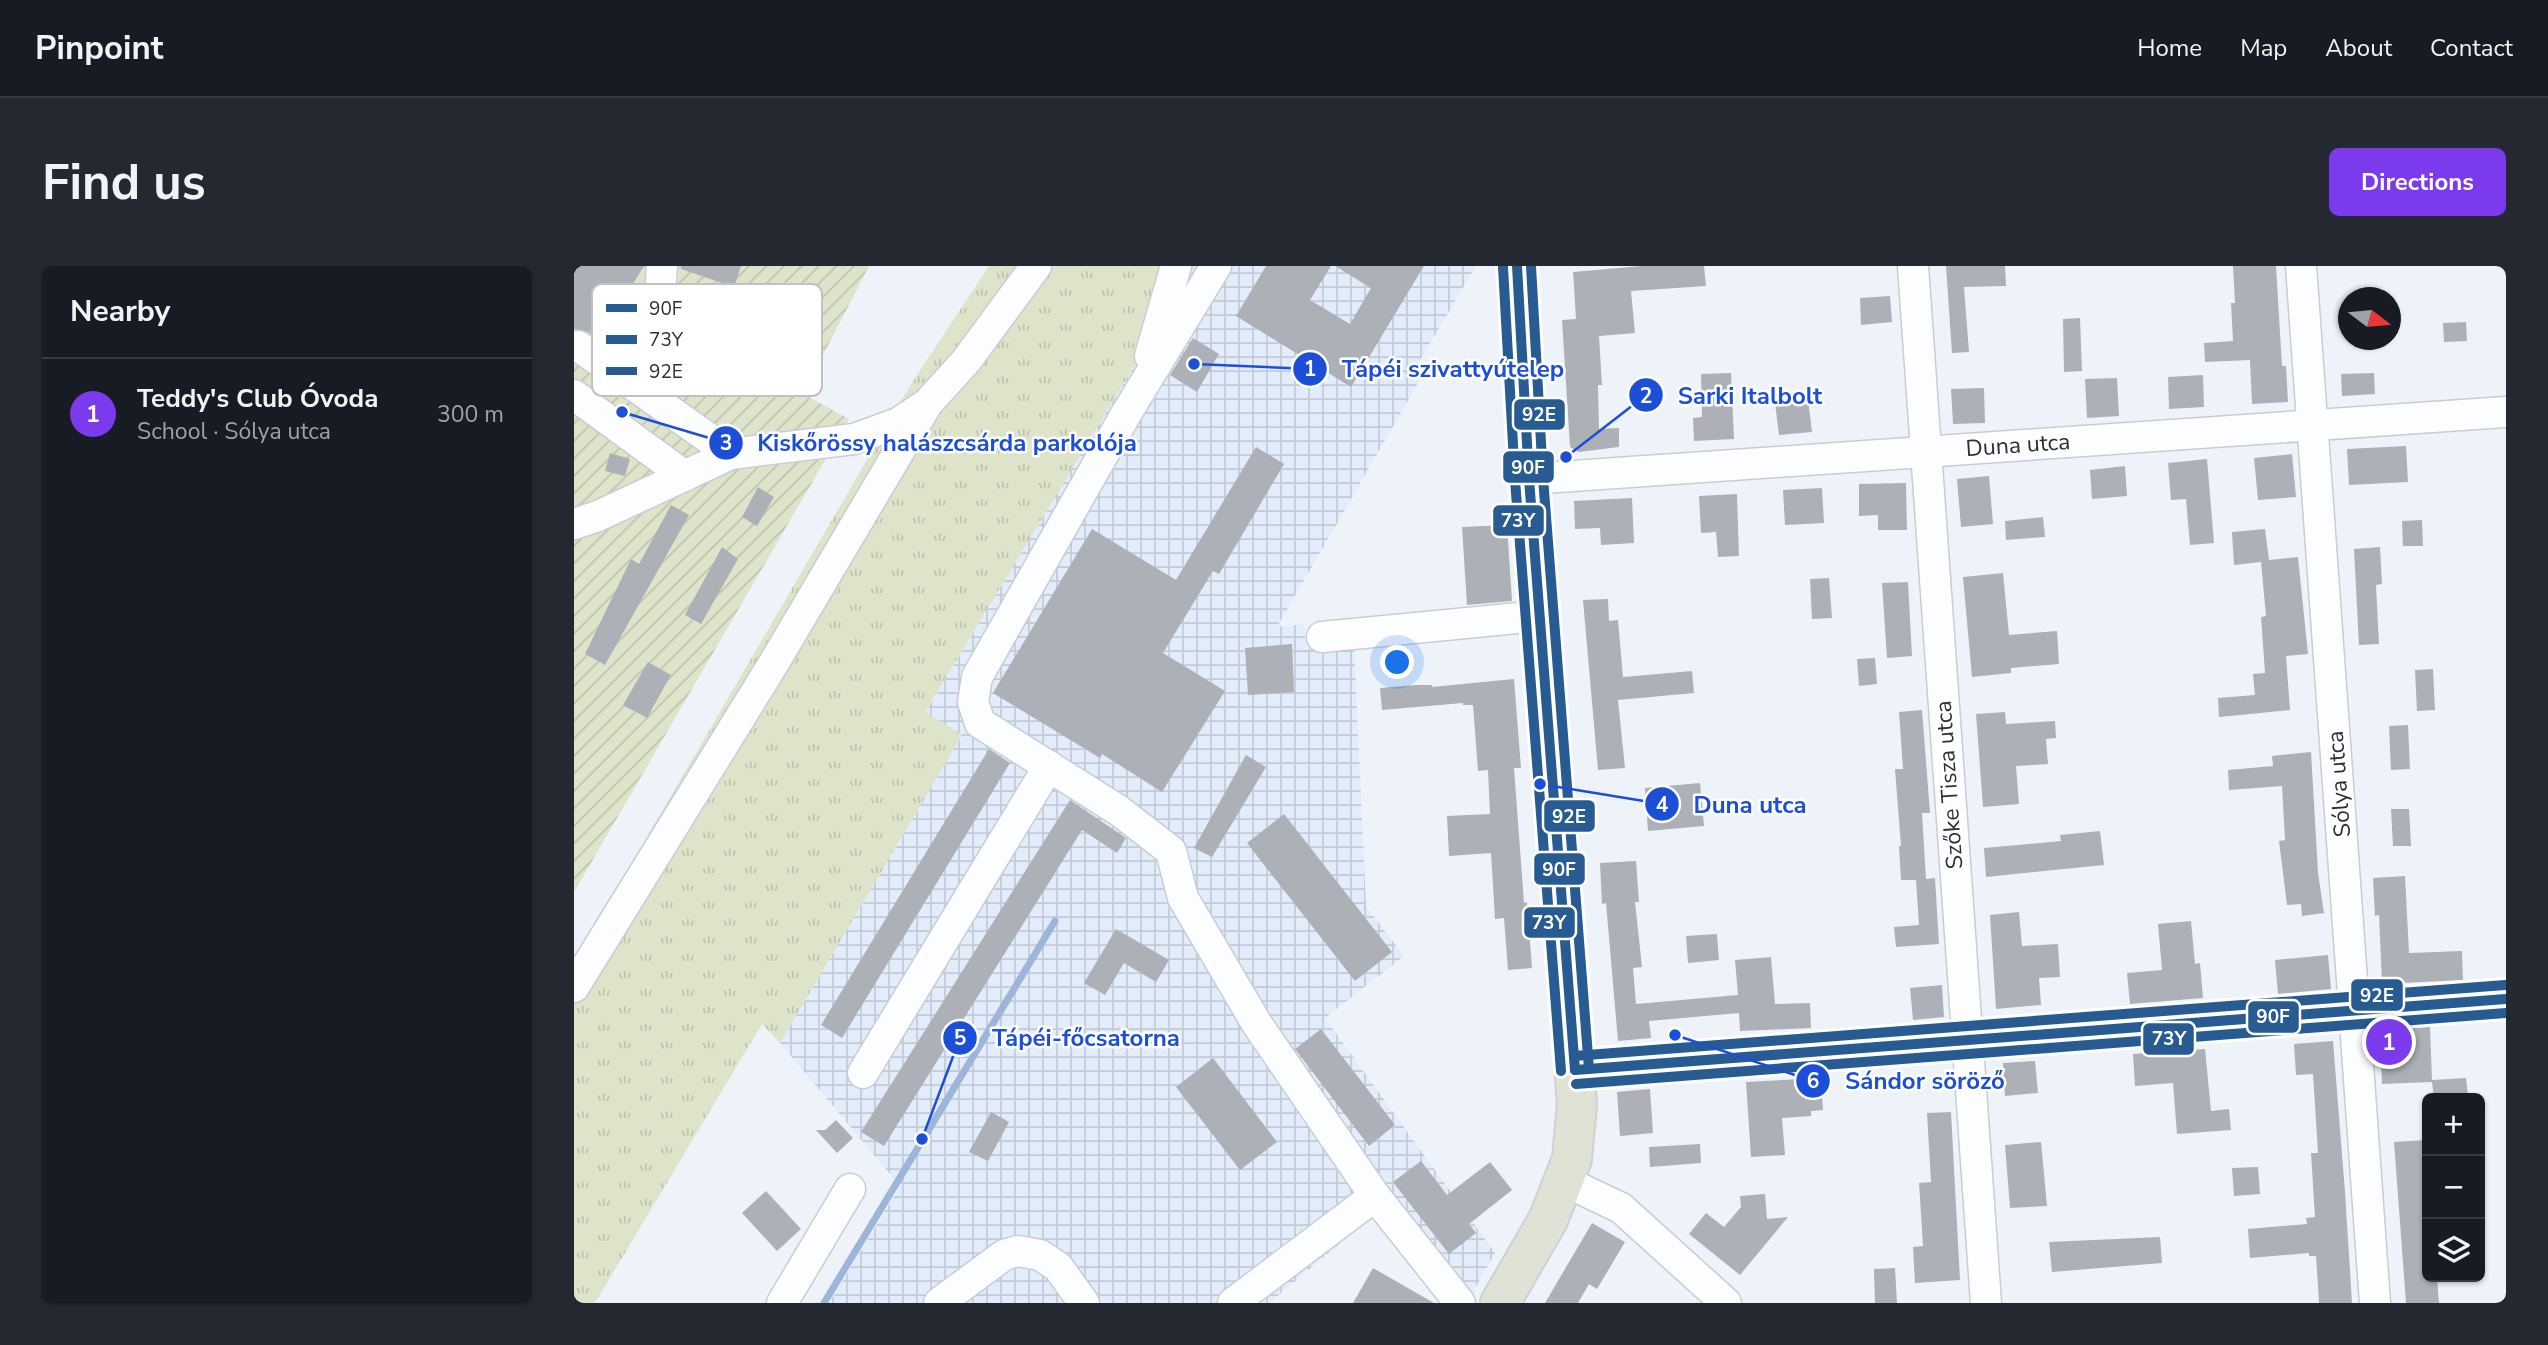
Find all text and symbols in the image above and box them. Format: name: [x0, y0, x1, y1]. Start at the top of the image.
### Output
text: Pinpoint: [35, 26, 163, 71]
text: Home: [2137, 32, 2202, 64]
text: Map: [2240, 32, 2287, 64]
text: About: [2325, 32, 2392, 64]
text: Contact: [2430, 32, 2513, 64]
button: Directions: [2329, 148, 2506, 216]
text: Find us: [42, 149, 206, 216]
legend: [592, 284, 822, 396]
north arrow: [2338, 287, 2401, 350]
text: Nearby: [70, 291, 170, 332]
text: 90F: [649, 296, 682, 322]
text: 73Y: [649, 327, 684, 353]
callout: Tápéi szivattyútelep: [1293, 346, 1578, 391]
text: Tápéi szivattyútelep: [1342, 353, 1564, 385]
text: 1: [1304, 355, 1316, 383]
text: 92E: [649, 359, 683, 385]
callout: Sarki Italbolt: [1629, 373, 1836, 418]
text: Sarki Italbolt: [1678, 380, 1823, 412]
text: Teddy's Club Óvoda: [137, 381, 378, 416]
text: 2: [1640, 382, 1652, 410]
line badge: 92E: [1513, 398, 1566, 431]
text: 1: [86, 399, 100, 430]
text: 300 m: [437, 399, 504, 430]
text: 92E: [1522, 402, 1556, 428]
text: School · Sólya utca: [137, 416, 331, 447]
callout: Kiskőrössy halászcsárda parkolója: [708, 420, 1151, 465]
street label: Duna utca: [1965, 426, 2071, 464]
text: Kiskőrössy halászcsárda parkolója: [757, 427, 1137, 459]
text: 3: [720, 429, 732, 457]
line badge: 90F: [1502, 450, 1555, 484]
text: 90F: [1511, 455, 1545, 481]
line badge: 73Y: [1492, 504, 1545, 537]
text: 73Y: [1501, 508, 1537, 534]
your location: [1380, 645, 1414, 679]
street label: Szőke Tisza utca: [1928, 700, 1970, 870]
street label: Sólya utca: [2320, 730, 2358, 838]
callout: Duna utca: [1644, 782, 1820, 827]
text: Duna utca: [1693, 789, 1807, 821]
text: 4: [1656, 791, 1669, 819]
line badge: 92E: [1543, 799, 1596, 833]
text: 92E: [1552, 804, 1586, 830]
line badge: 90F: [1533, 852, 1586, 886]
text: 90F: [1542, 857, 1576, 883]
line badge: 73Y: [1523, 906, 1576, 939]
text: 73Y: [1532, 910, 1568, 936]
line badge: 92E: [2350, 978, 2404, 1012]
text: 92E: [2360, 983, 2394, 1009]
line badge: 90F: [2247, 1000, 2300, 1034]
text: 90F: [2256, 1004, 2290, 1030]
callout: Tápéi-főcsatorna: [943, 1015, 1194, 1060]
pin: 1: [2366, 1016, 2412, 1068]
text: Tápéi-főcsatorna: [992, 1022, 1180, 1054]
line badge: 73Y: [2142, 1022, 2195, 1056]
text: 5: [954, 1024, 966, 1052]
text: 73Y: [2152, 1026, 2188, 1052]
callout: Sándor söröző: [1796, 1058, 2018, 1103]
text: Sándor söröző: [1845, 1065, 2005, 1097]
text: 6: [1807, 1067, 1819, 1095]
map controls: [2422, 1093, 2485, 1282]
button: +: [2422, 1093, 2485, 1156]
button: −: [2422, 1156, 2485, 1219]
button: layers: [2422, 1219, 2485, 1282]

